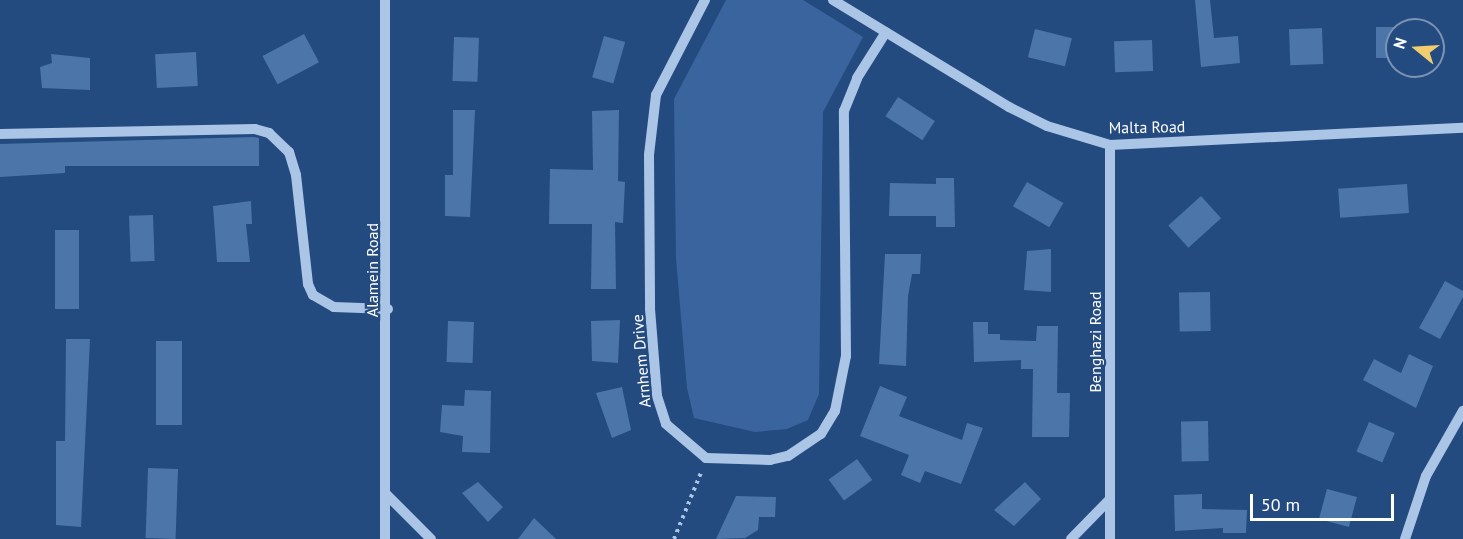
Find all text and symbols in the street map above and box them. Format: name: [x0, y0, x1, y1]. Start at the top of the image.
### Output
north arrow: [1385, 18, 1445, 78]
text: N: [1389, 35, 1411, 51]
street label: Malta Road: [1108, 117, 1186, 137]
street label: Alamein Road: [362, 223, 382, 317]
street label: Benghazi Road: [1085, 291, 1105, 393]
street label: Arnhem Drive: [627, 314, 655, 408]
scale bar: [1253, 482, 1397, 520]
text: 50 m: [1261, 493, 1300, 516]

